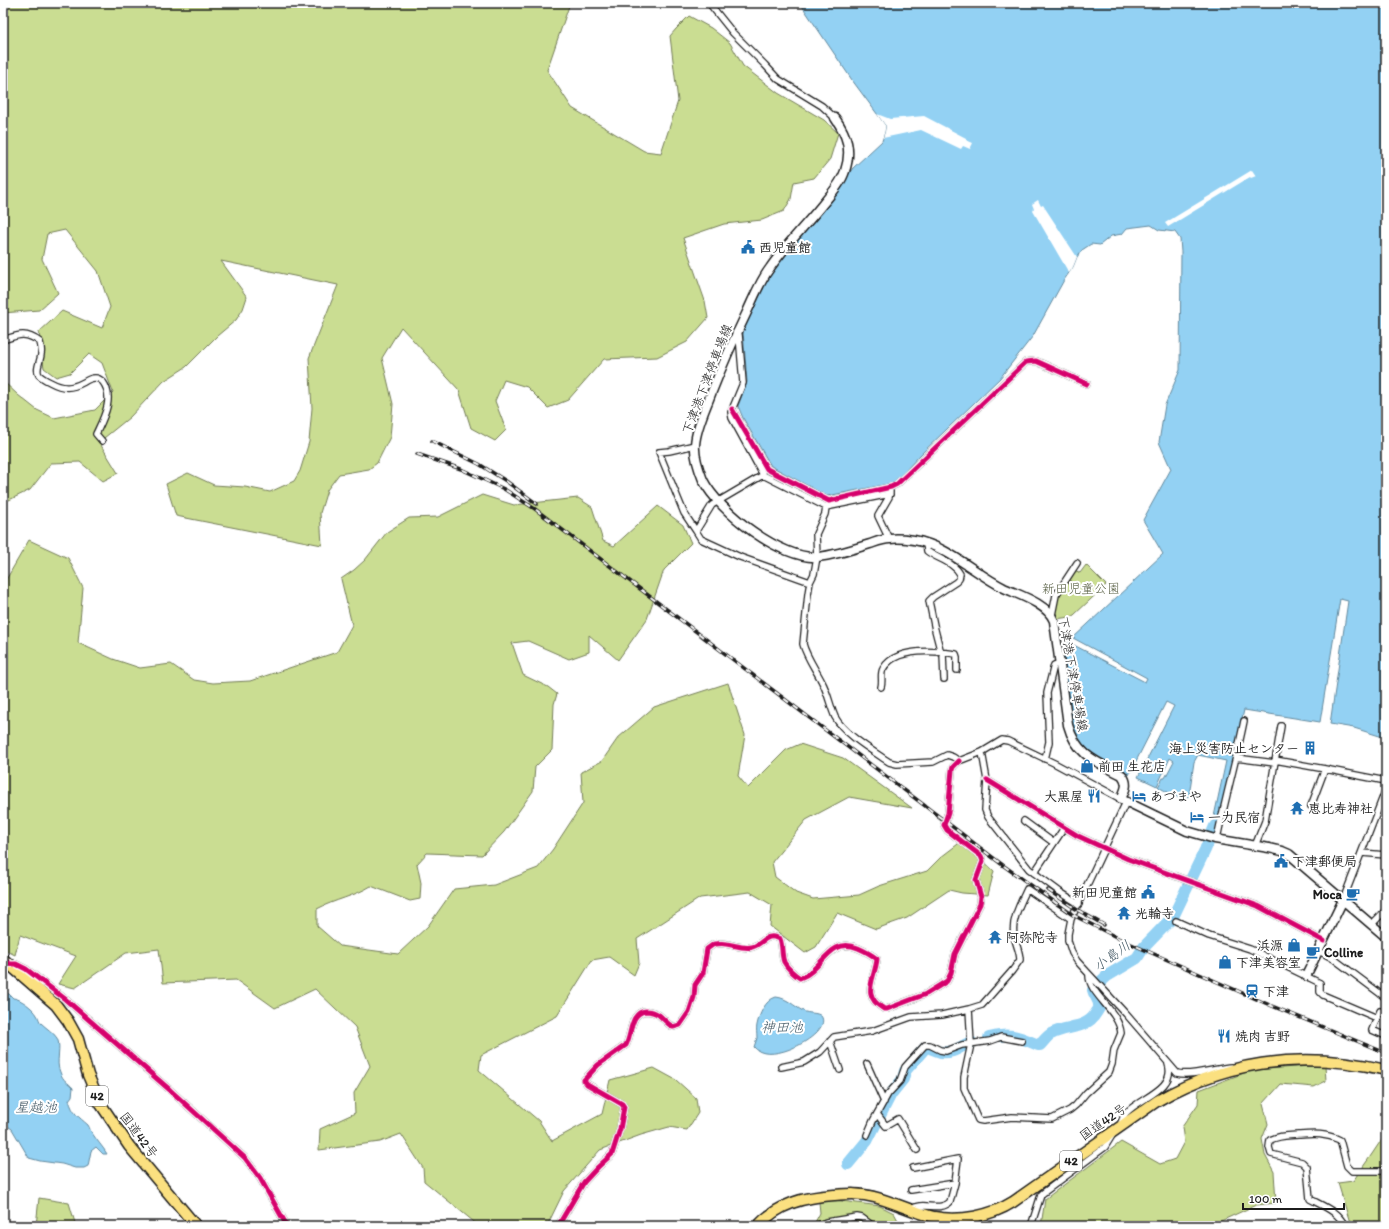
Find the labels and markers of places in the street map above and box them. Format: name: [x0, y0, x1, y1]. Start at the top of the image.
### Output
public building icon: 西児童館: [740, 239, 756, 255]
place label: 西児童館: [759, 240, 811, 255]
building icon: 海上災害防止センター: [1302, 740, 1318, 756]
place label: 海上災害防止センター: [1169, 741, 1299, 756]
shop icon: 前田 生花店: [1079, 758, 1095, 774]
place label: 前田 生花店: [1098, 759, 1166, 774]
restaurant icon: 大黒屋: [1086, 788, 1102, 804]
hotel icon: あづまや: [1131, 788, 1147, 804]
place label: 大黒屋: [1044, 789, 1083, 804]
place label: あづまや: [1150, 789, 1202, 804]
temple icon: 恵比寿神社: [1289, 800, 1305, 816]
place label: 恵比寿神社: [1308, 801, 1373, 816]
hotel icon: 一力民宿: [1189, 809, 1205, 825]
place label: 一力民宿: [1208, 810, 1260, 825]
public building icon: 下津郵便局: [1273, 853, 1289, 869]
place label: 下津郵便局: [1292, 854, 1357, 869]
public building icon: 新田児童館: [1140, 884, 1156, 900]
place label: 新田児童館: [1072, 885, 1137, 900]
cafe icon: Moca: [1345, 886, 1361, 902]
place label: Moca: [1313, 887, 1343, 902]
temple icon: 光輪寺: [1116, 905, 1132, 921]
place label: 光輪寺: [1135, 906, 1174, 921]
temple icon: 阿弥陀寺: [987, 929, 1003, 945]
place label: 阿弥陀寺: [1006, 930, 1058, 945]
shop icon: 浜源: [1286, 937, 1302, 953]
place label: 浜源: [1257, 938, 1283, 953]
cafe icon: Colline: [1305, 944, 1321, 960]
place label: Colline: [1324, 945, 1363, 960]
shop icon: 下津美容室: [1217, 954, 1233, 970]
place label: 下津美容室: [1236, 955, 1301, 970]
station icon: 下津: [1244, 983, 1260, 999]
place label: 下津: [1263, 984, 1289, 999]
restaurant icon: 焼肉 吉野: [1216, 1028, 1232, 1044]
place label: 焼肉 吉野: [1235, 1029, 1290, 1044]

